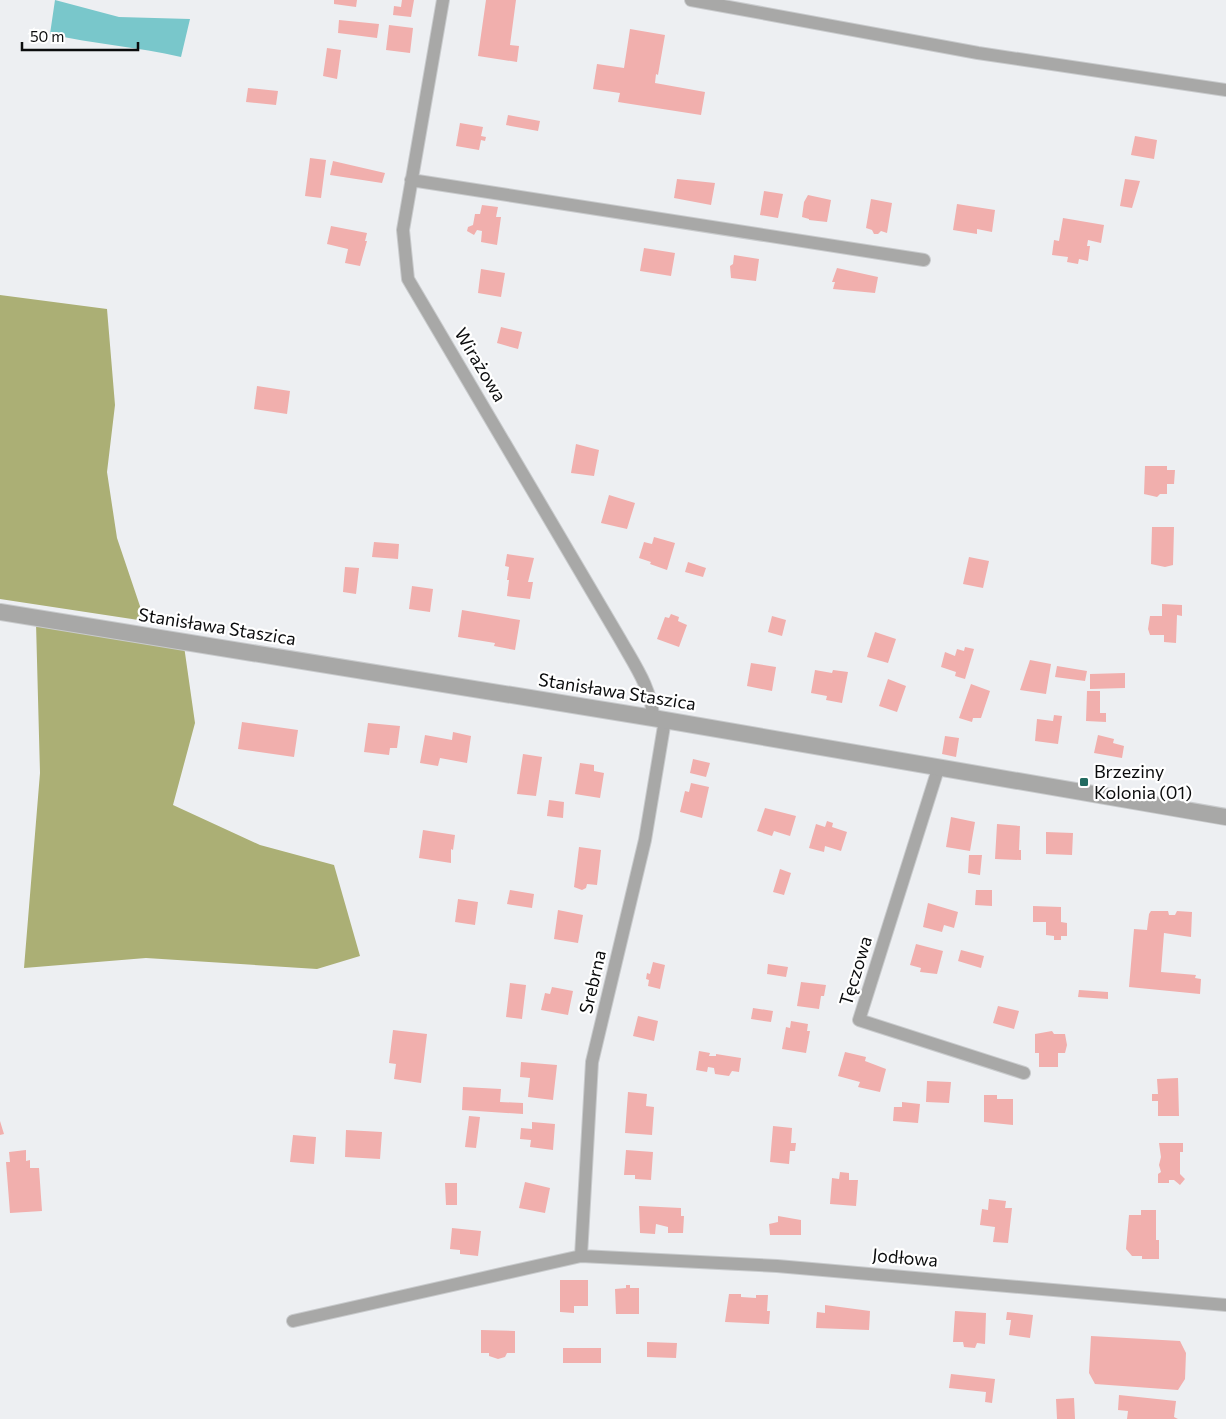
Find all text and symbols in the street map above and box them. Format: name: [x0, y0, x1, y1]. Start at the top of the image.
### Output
scale bar: [22, 20, 139, 52]
text: 50 m: [30, 27, 64, 45]
street label: Wirażowa: [450, 323, 512, 405]
street label: Stanisława Staszica: [137, 603, 298, 649]
street label: Stanisława Staszica: [537, 668, 698, 714]
place label: Brzeziny Kolonia (01): [1094, 760, 1192, 803]
marker: Brzeziny Kolonia (01): [1078, 776, 1090, 788]
street label: Tęczowa: [834, 933, 876, 1008]
street label: Srebrna: [574, 948, 610, 1016]
street label: Jodłowa: [871, 1243, 939, 1271]

